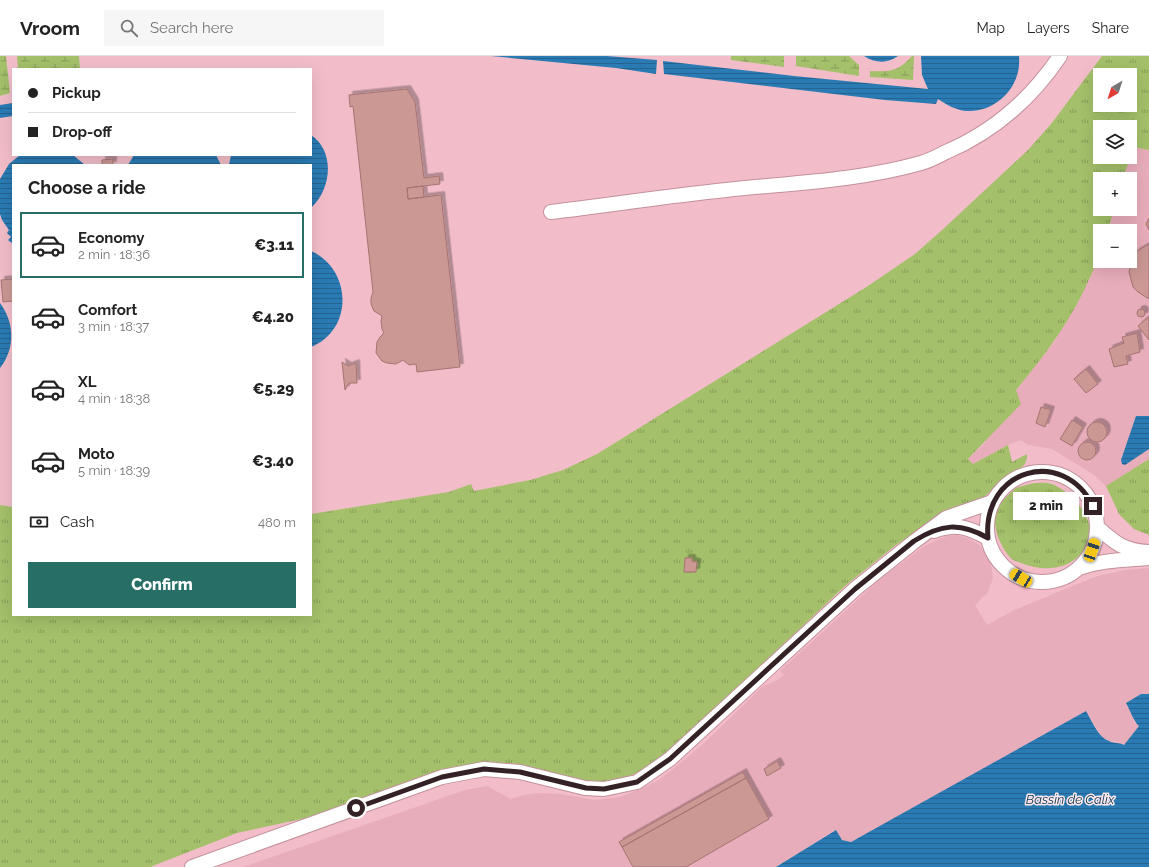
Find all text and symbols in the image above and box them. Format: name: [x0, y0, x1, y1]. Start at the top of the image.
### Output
search box: [104, 10, 384, 46]
text: Vroom: [20, 17, 80, 39]
icon: search: [118, 17, 140, 39]
text: Search here: [150, 19, 233, 37]
text: Map: [977, 20, 1005, 36]
text: Layers: [1027, 20, 1070, 36]
text: Share: [1092, 20, 1129, 36]
north arrow: [1093, 68, 1137, 112]
map controls: [1093, 68, 1137, 268]
text: Pickup: [52, 84, 101, 102]
button: layers: [1093, 120, 1137, 164]
text: Drop-off: [52, 123, 112, 141]
button: +: [1093, 172, 1137, 216]
text: Choose a ride: [28, 177, 146, 198]
button: −: [1093, 224, 1137, 268]
icon: car: [30, 227, 66, 263]
text: Economy: [78, 229, 145, 247]
text: €3.11: [254, 236, 294, 254]
text: 2 min · 18:36: [78, 247, 150, 262]
icon: car: [30, 299, 66, 335]
text: Comfort: [78, 301, 137, 319]
text: €4.20: [252, 308, 294, 326]
text: 3 min · 18:37: [78, 319, 149, 334]
icon: car: [30, 371, 66, 407]
text: XL: [78, 373, 96, 391]
text: €5.29: [253, 380, 294, 398]
text: 4 min · 18:38: [78, 391, 150, 406]
icon: car: [30, 443, 66, 479]
text: Moto: [78, 445, 115, 463]
text: €3.40: [252, 452, 294, 470]
text: 5 min · 18:39: [78, 463, 150, 478]
callout: 2 min: [1013, 492, 1079, 520]
route end: [1084, 497, 1102, 515]
text: 2 min: [1029, 498, 1063, 513]
icon: cash: [28, 511, 50, 533]
text: Cash: [60, 513, 94, 531]
text: 480 m: [258, 515, 296, 530]
car: [1082, 537, 1102, 563]
button: Confirm: [28, 562, 296, 608]
car: [1008, 567, 1034, 589]
water label: Bassin de Calix: [1026, 792, 1115, 807]
route start: [347, 799, 365, 817]

